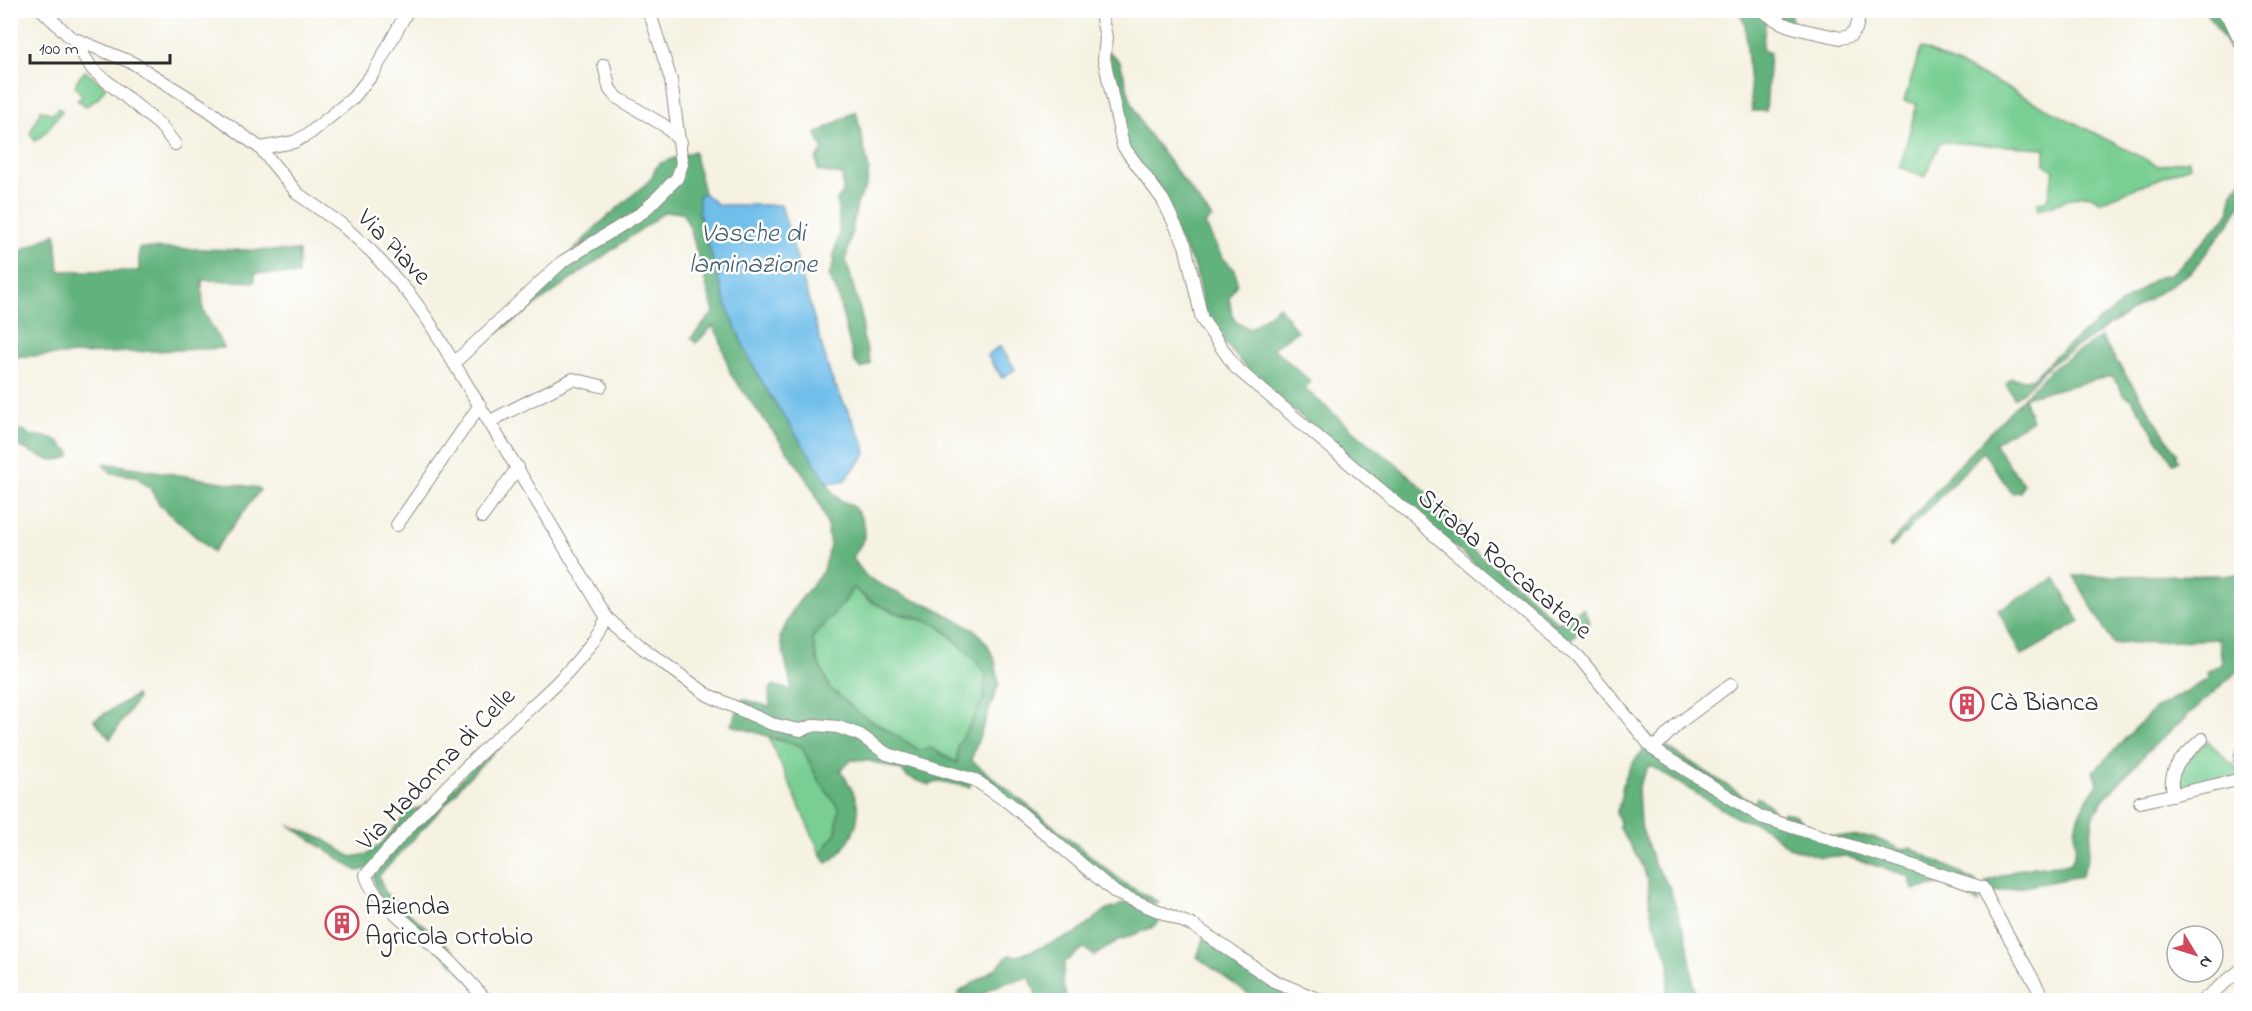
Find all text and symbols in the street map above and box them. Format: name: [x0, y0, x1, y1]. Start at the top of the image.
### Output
scale bar: [30, 27, 170, 65]
text: 100 m: [39, 37, 79, 63]
street label: Via Piave: [346, 200, 439, 295]
water label: Vasche di laminazione: [689, 215, 819, 285]
street label: Strada Roccacatene: [1408, 480, 1600, 650]
street label: Via Madonna di Celle: [348, 679, 526, 861]
place label: Cà Bianca: [1990, 685, 2099, 723]
building icon: Cà Bianca: [1949, 686, 1985, 722]
place label: Azienda Agricola Ortobio: [365, 889, 533, 957]
building icon: Azienda Agricola Ortobio: [324, 905, 360, 941]
north arrow: [2165, 924, 2225, 984]
text: N: [2192, 950, 2218, 974]

